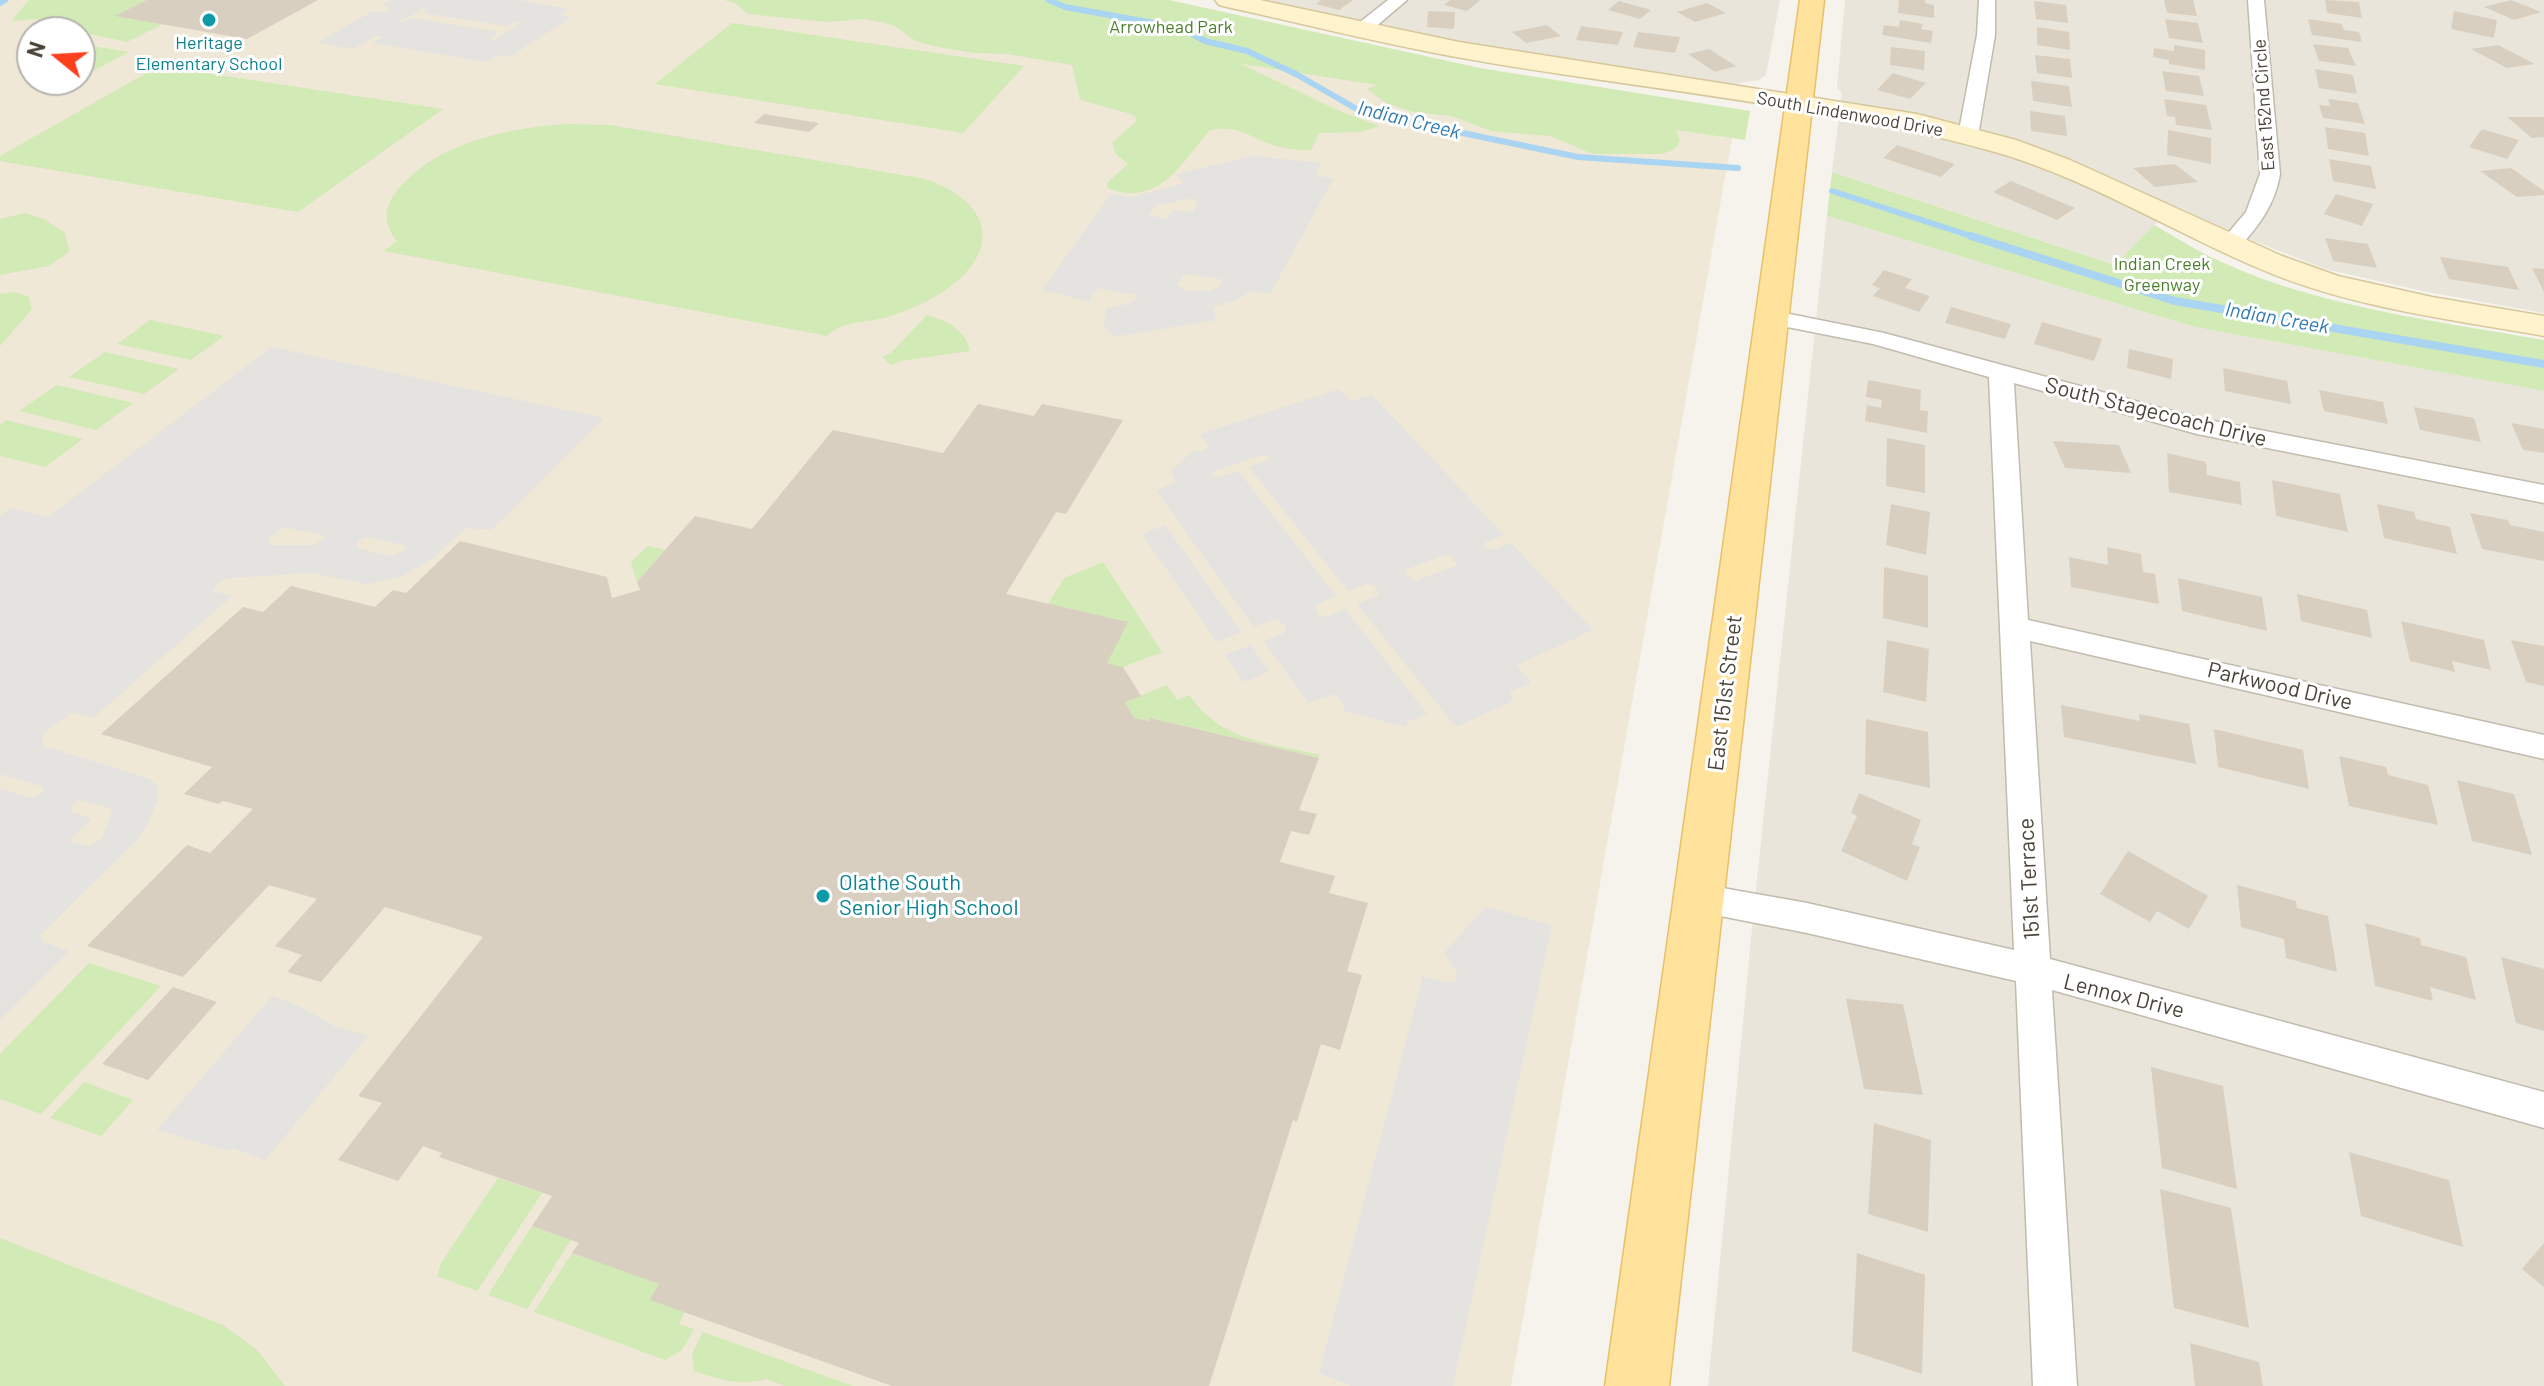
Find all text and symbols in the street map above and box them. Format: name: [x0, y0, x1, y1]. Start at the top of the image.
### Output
marker: Heritage Elementary School: [200, 11, 218, 29]
north arrow: [16, 16, 96, 96]
park label: Arrowhead Park: [1109, 16, 1233, 38]
place label: Heritage Elementary School: [136, 32, 282, 74]
text: N: [20, 38, 50, 60]
street label: East 152nd Circle: [2249, 38, 2279, 172]
street label: South Lindenwood Drive: [1755, 87, 1945, 141]
water label: Indian Creek: [1355, 96, 1463, 144]
park label: Indian Creek Greenway: [2114, 253, 2210, 296]
water label: Indian Creek: [2223, 297, 2331, 339]
street label: South Stagecoach Drive: [2042, 372, 2270, 452]
street label: East 151st Street: [1702, 614, 1748, 772]
street label: Parkwood Drive: [2205, 656, 2355, 716]
street label: 151st Terrace: [2013, 817, 2045, 941]
place label: Olathe South Senior High School: [839, 870, 1018, 922]
marker: Olathe South Senior High School: [814, 887, 832, 905]
street label: Lennox Drive: [2061, 968, 2187, 1024]

